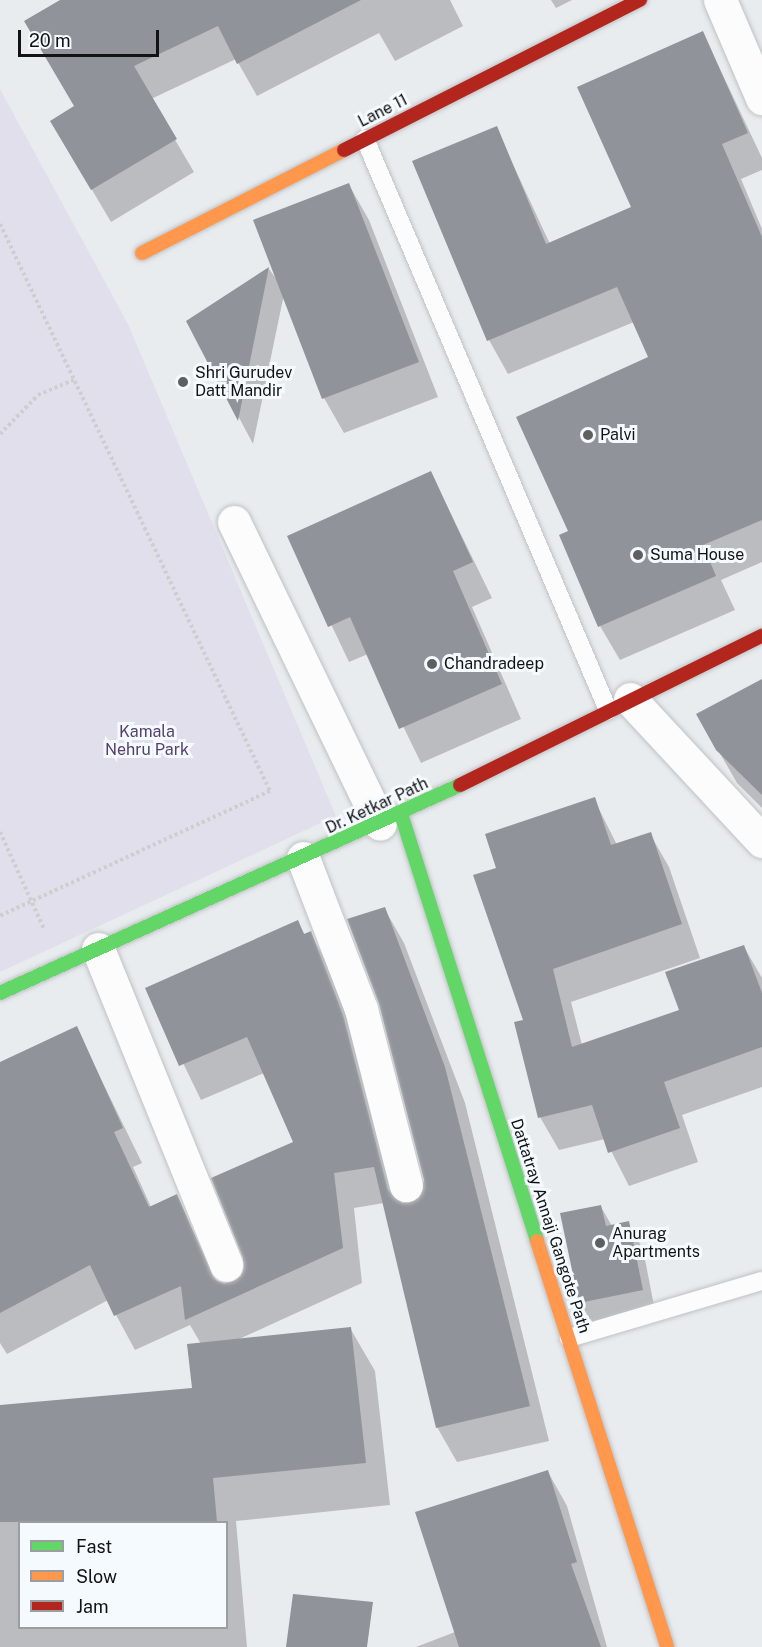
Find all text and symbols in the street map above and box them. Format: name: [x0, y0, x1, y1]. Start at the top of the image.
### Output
scale bar: [21, 18, 162, 56]
text: 20 m: [29, 30, 71, 51]
street label: Lane 11: [355, 90, 411, 132]
place label: Shri Gurudev Datt Mandir: [195, 363, 292, 401]
marker: Shri Gurudev Datt Mandir: [176, 375, 190, 389]
place label: Palvi: [600, 425, 635, 445]
marker: Palvi: [581, 428, 595, 442]
place label: Suma House: [650, 545, 744, 565]
marker: Suma House: [631, 548, 645, 562]
place label: Chandradeep: [444, 654, 544, 674]
marker: Chandradeep: [425, 657, 439, 671]
park label: Kamala Nehru Park: [105, 722, 189, 760]
street label: Dr. Ketkar Path: [323, 774, 431, 838]
street label: Dattatray Annaji Gangote Path: [506, 1116, 594, 1336]
place label: Anurag Apartments: [612, 1224, 700, 1262]
marker: Anurag Apartments: [593, 1236, 607, 1250]
legend: [18, 1521, 228, 1629]
text: Fast: [76, 1536, 112, 1557]
text: Slow: [76, 1566, 117, 1587]
text: Jam: [76, 1596, 109, 1617]

